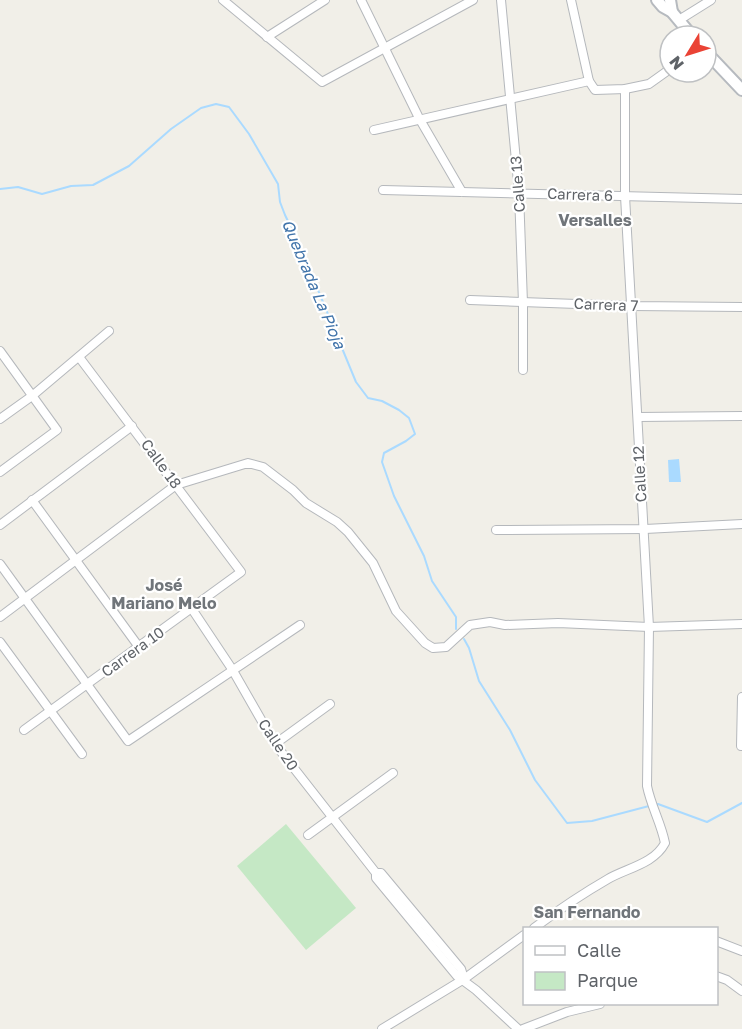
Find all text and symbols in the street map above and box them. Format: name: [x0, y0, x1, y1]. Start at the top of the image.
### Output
north arrow: [658, 24, 718, 84]
text: N: [665, 52, 688, 74]
street label: Calle 13: [506, 155, 528, 213]
street label: Carrera 6: [547, 184, 613, 204]
district label: Versalles: [558, 210, 632, 230]
water label: Quebrada La Pioja: [278, 216, 351, 353]
street label: Carrera 7: [573, 294, 639, 314]
street label: Calle 18: [138, 435, 186, 492]
street label: Calle 12: [629, 445, 649, 503]
district label: José Mariano Melo: [111, 575, 217, 613]
street label: Carrera 10: [97, 622, 167, 680]
street label: Calle 20: [255, 715, 303, 774]
district label: San Fernando: [534, 902, 641, 922]
legend: [523, 927, 718, 1005]
text: Calle: [577, 939, 621, 961]
text: Parque: [577, 969, 638, 991]

